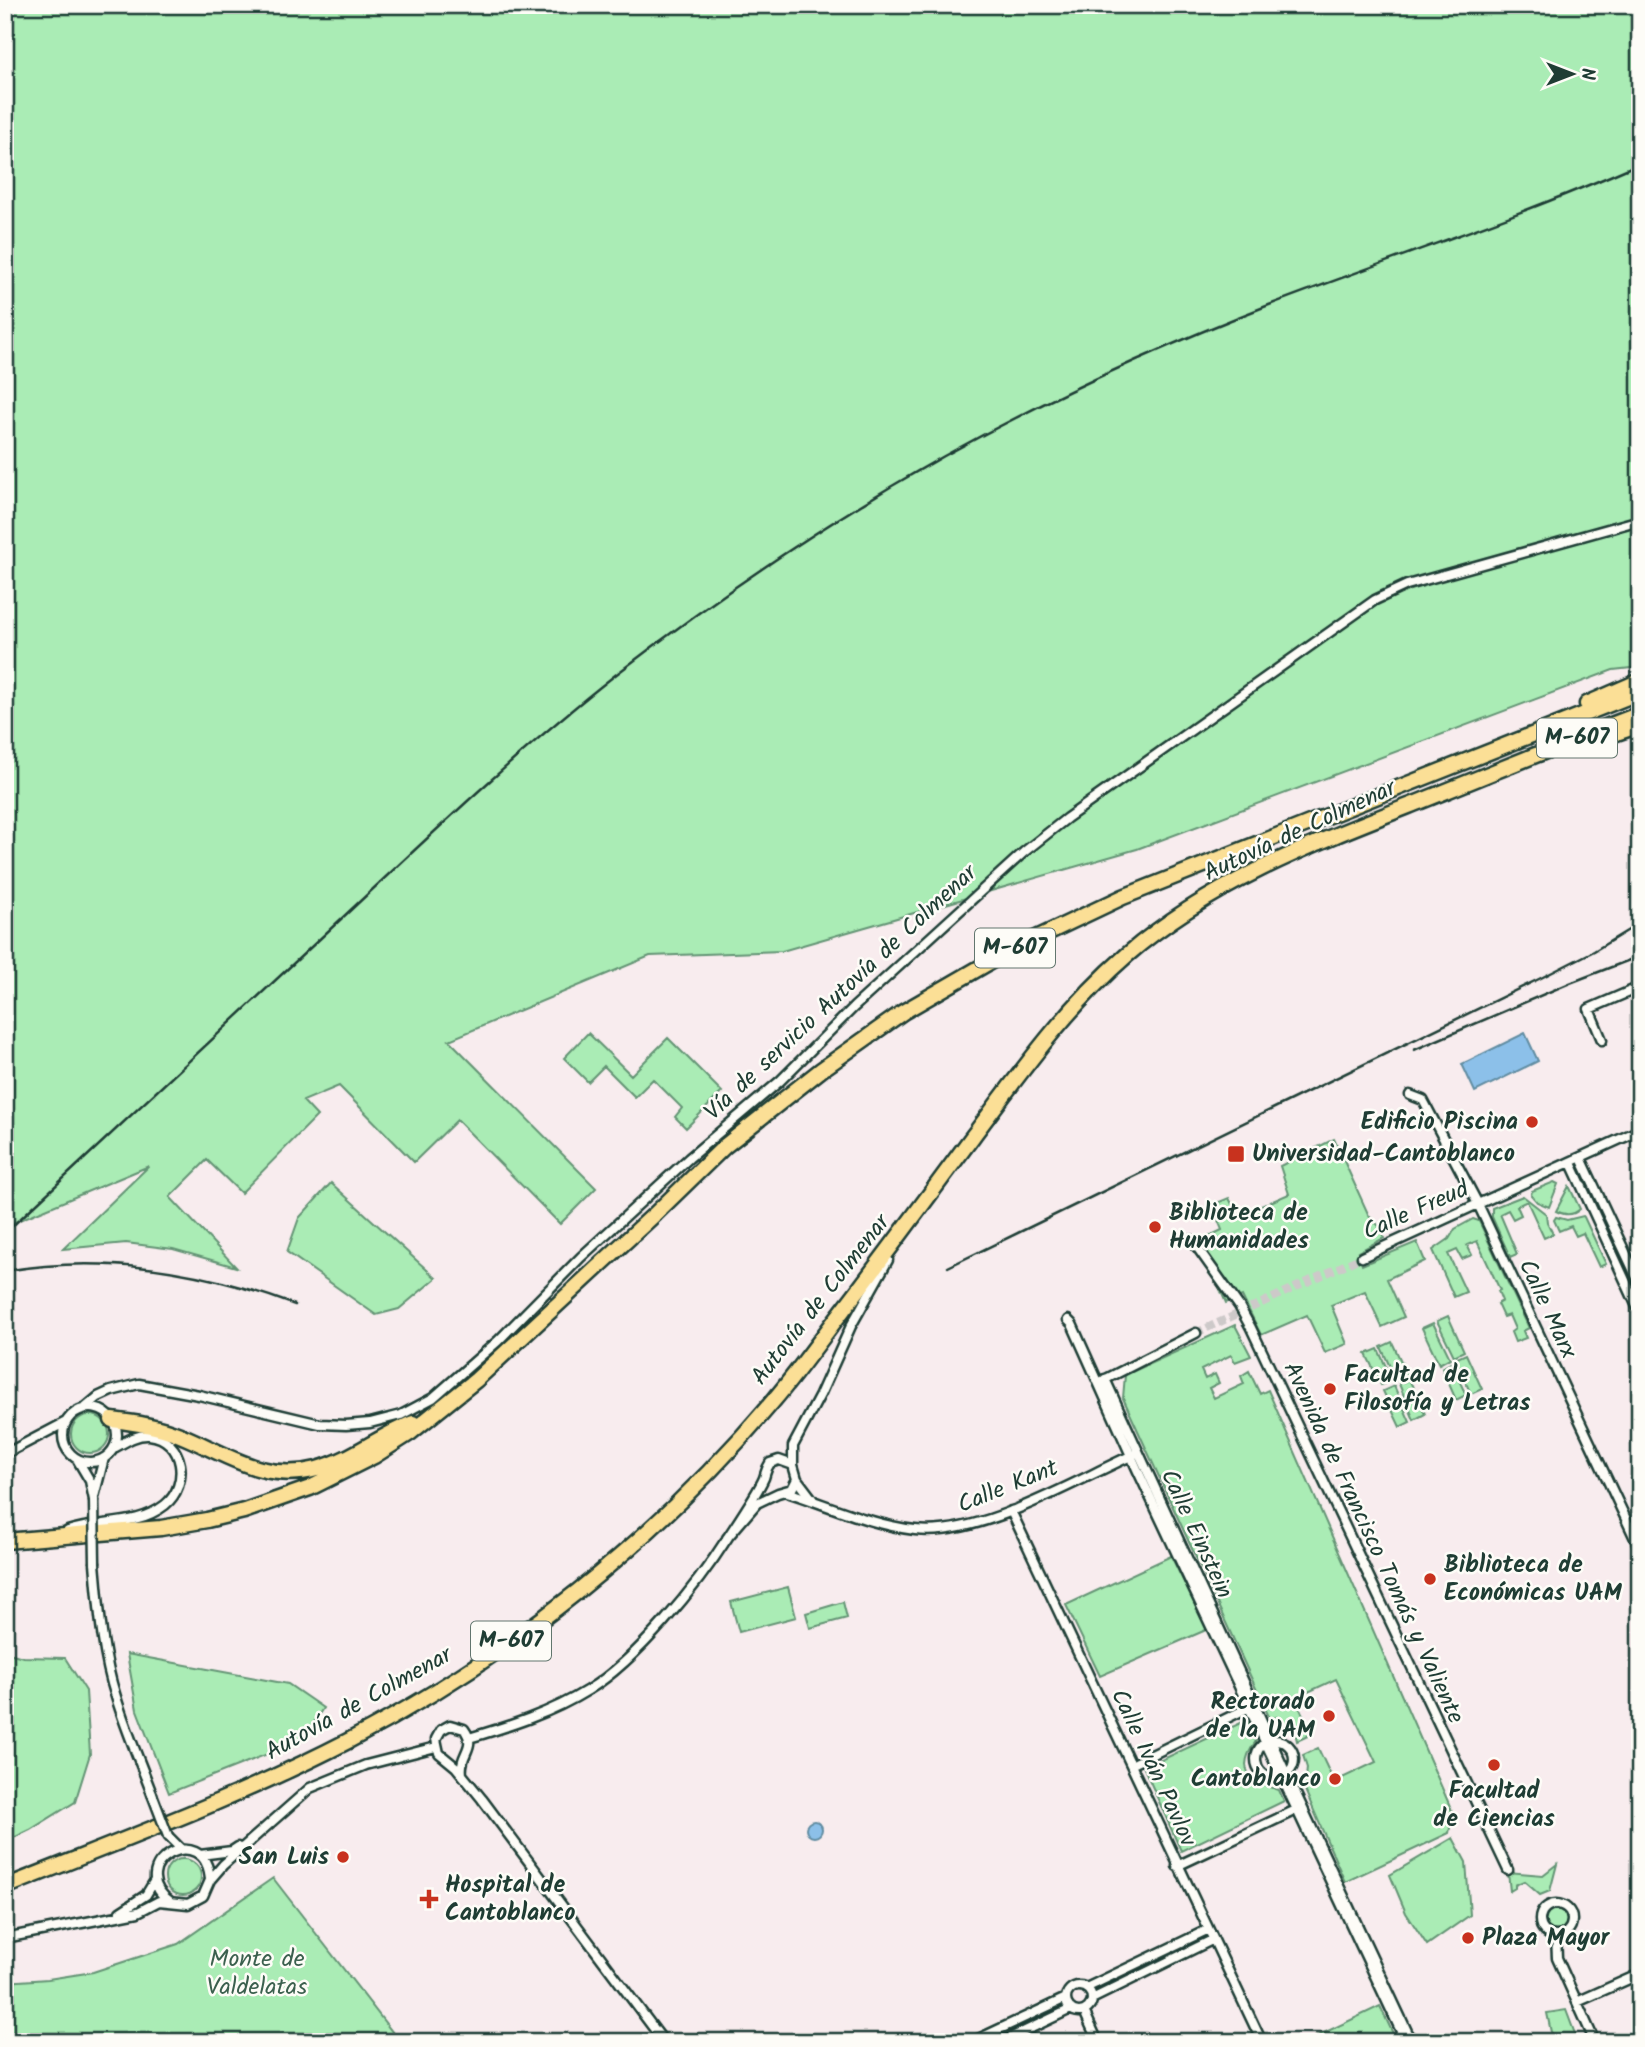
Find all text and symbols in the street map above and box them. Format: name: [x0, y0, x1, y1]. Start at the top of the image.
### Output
north arrow: [1536, 38, 1606, 108]
text: N: [1572, 68, 1602, 80]
road number: M-607: [1537, 718, 1617, 758]
street label: Autovía de Colmenar: [1197, 768, 1405, 893]
street label: Vía de servicio Autovía de Colmenar: [695, 854, 988, 1131]
road number: M-607: [975, 928, 1055, 967]
place label: Edificio Piscina: [1361, 1103, 1518, 1142]
marker: Edificio Piscina: [1524, 1114, 1540, 1130]
place label: Universidad-Cantoblanco: [1252, 1135, 1515, 1174]
marker: Universidad-Cantoblanco: [1226, 1144, 1246, 1164]
street label: Calle Freud: [1357, 1170, 1476, 1252]
place label: Biblioteca de Humanidades: [1169, 1194, 1309, 1261]
street label: Autovía de Colmenar: [741, 1204, 902, 1394]
marker: Biblioteca de Humanidades: [1147, 1219, 1163, 1235]
street label: Calle Marx: [1507, 1253, 1587, 1366]
street label: Avenida de Francisco Tomás y Valiente: [1272, 1355, 1474, 1731]
place label: Facultad de Filosofía y Letras: [1344, 1356, 1530, 1423]
marker: Facultad de Filosofía y Letras: [1322, 1381, 1338, 1397]
street label: Calle Kant: [952, 1449, 1065, 1525]
street label: Calle Einstein: [1149, 1463, 1243, 1605]
place label: Biblioteca de Económicas UAM: [1444, 1546, 1623, 1613]
marker: Biblioteca de Económicas UAM: [1422, 1571, 1438, 1587]
road number: M-607: [471, 1622, 551, 1660]
street label: Autovía de Colmenar: [258, 1635, 461, 1772]
street label: Calle Iván Pavlov: [1099, 1683, 1207, 1854]
place label: Rectorado de la UAM: [1206, 1683, 1316, 1750]
marker: Rectorado de la UAM: [1321, 1708, 1337, 1724]
marker: Facultad de Ciencias: [1486, 1757, 1502, 1773]
place label: Cantoblanco: [1191, 1760, 1321, 1799]
marker: Cantoblanco: [1327, 1771, 1343, 1787]
place label: Facultad de Ciencias: [1433, 1772, 1555, 1839]
place label: San Luis: [239, 1838, 329, 1877]
marker: San Luis: [335, 1849, 351, 1865]
place label: Hospital de Cantoblanco: [445, 1866, 575, 1933]
marker: Hospital de Cantoblanco: [419, 1889, 439, 1909]
place label: Plaza Mayor: [1482, 1919, 1611, 1958]
marker: Plaza Mayor: [1460, 1930, 1476, 1946]
park label: Monte de Valdelatas: [207, 1940, 307, 2007]

